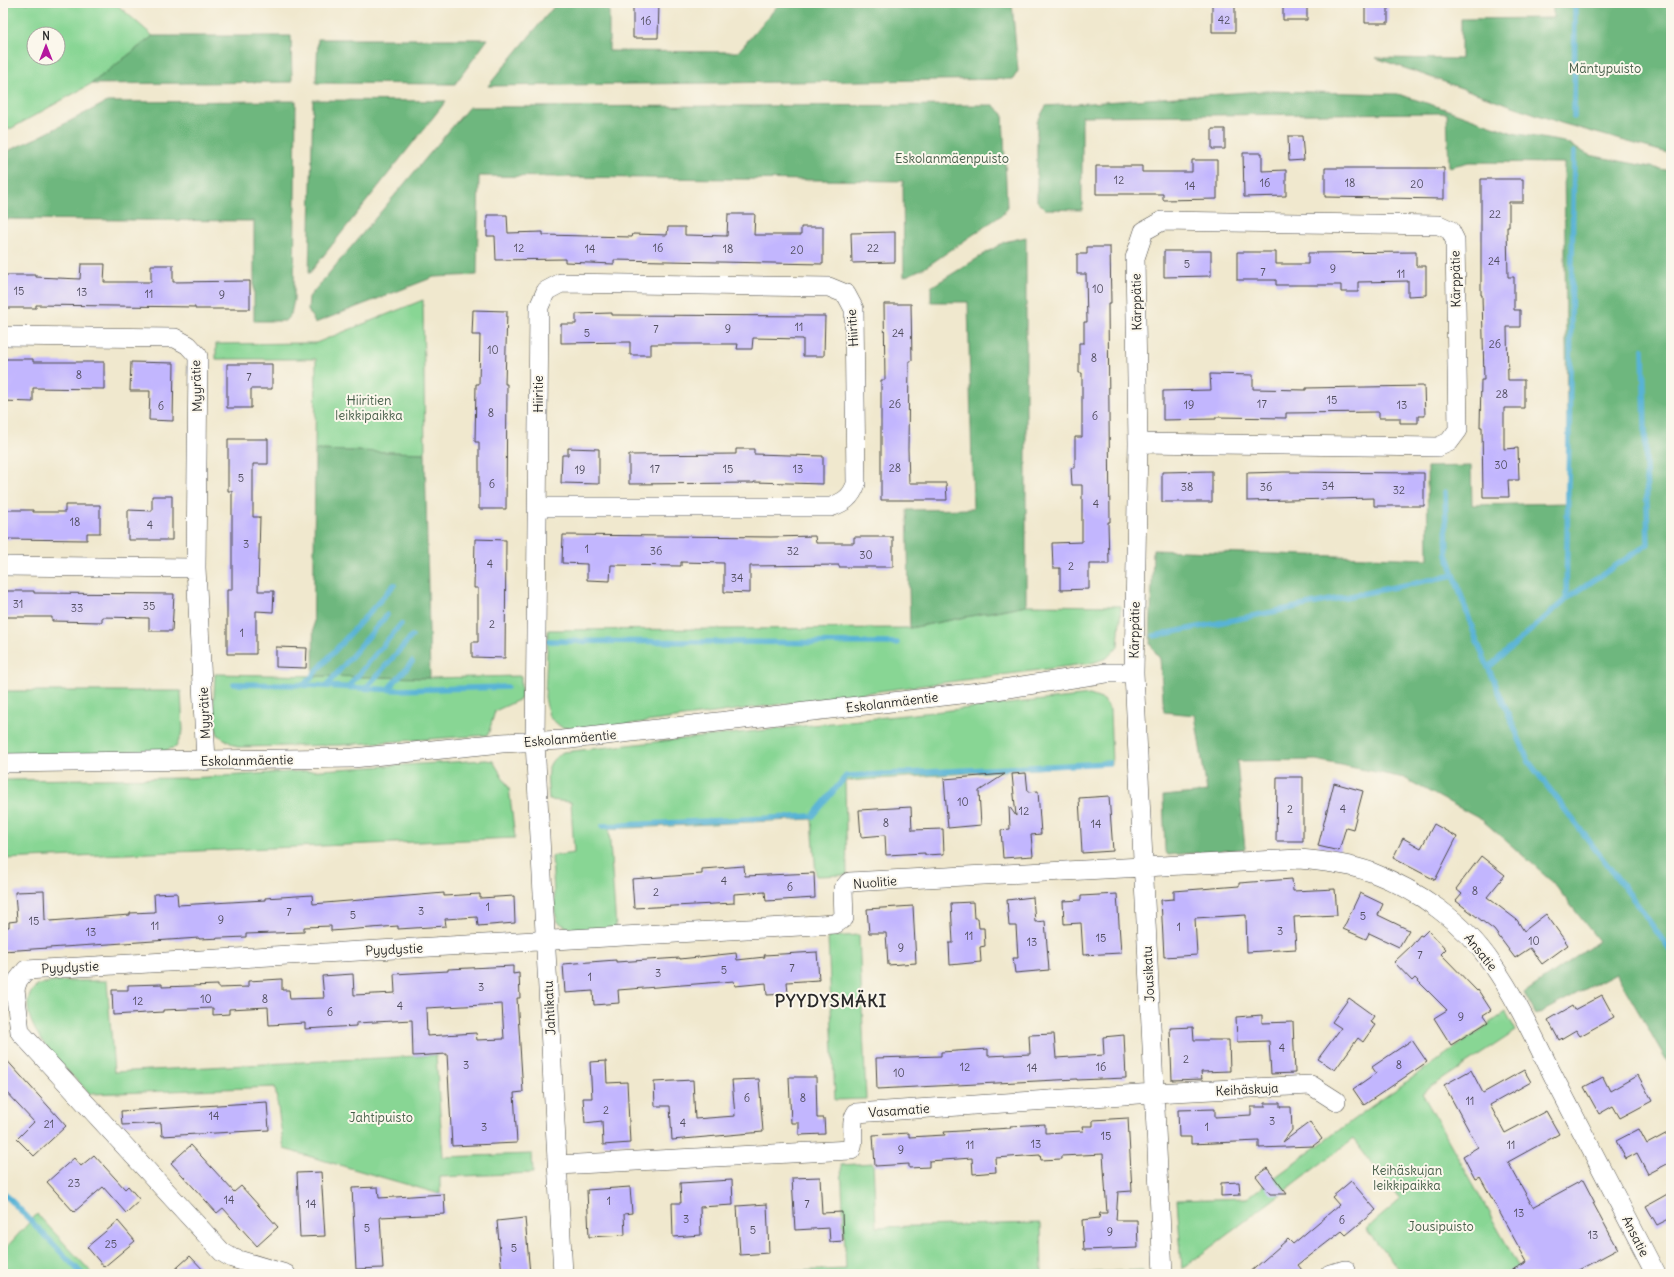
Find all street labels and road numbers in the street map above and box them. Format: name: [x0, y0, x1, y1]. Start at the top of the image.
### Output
street label: Kärppätie: [1447, 250, 1464, 308]
street label: Kärppätie: [1128, 273, 1145, 331]
street label: Hiiritie: [843, 309, 862, 347]
street label: Myyrätie: [187, 360, 206, 412]
street label: Hiiritie: [530, 375, 547, 413]
street label: Kärppätie: [1126, 601, 1143, 659]
street label: Myyrätie: [195, 687, 214, 739]
street label: Eskolanmäentie: [845, 688, 939, 717]
street label: Eskolanmäentie: [523, 726, 617, 751]
street label: Eskolanmäentie: [200, 751, 294, 770]
street label: Nuolitie: [852, 872, 898, 893]
street label: Ansatie: [1460, 930, 1501, 975]
street label: Pyydystie: [365, 939, 423, 960]
street label: Jousikatu: [1139, 945, 1158, 1003]
street label: Pyydystie: [41, 957, 99, 978]
street label: Jahtikatu: [540, 980, 559, 1036]
street label: Keihäskuja: [1215, 1079, 1279, 1100]
street label: Vasamatie: [868, 1100, 930, 1121]
street label: Ansatie: [1618, 1213, 1653, 1259]

